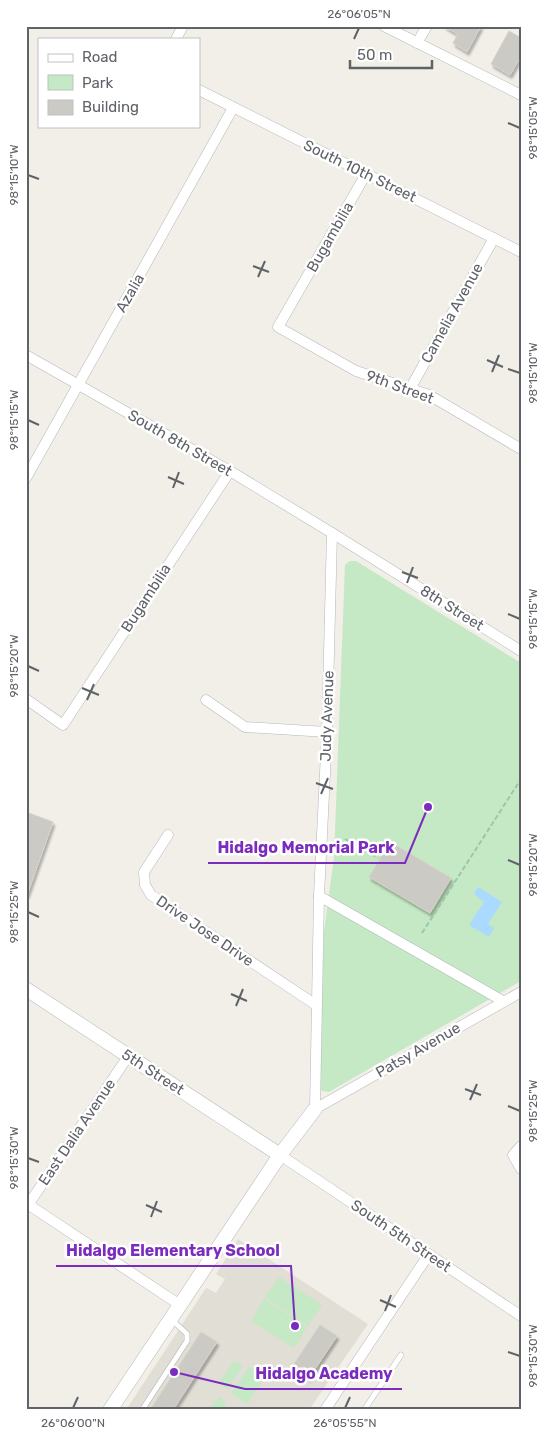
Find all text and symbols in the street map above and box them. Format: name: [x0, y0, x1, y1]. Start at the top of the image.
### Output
text: 26°06'05"N: [327, 7, 391, 21]
legend: [38, 38, 200, 128]
scale bar: [350, 38, 432, 70]
text: 50 m: [357, 46, 392, 64]
text: Road: [82, 48, 118, 66]
text: Park: [82, 74, 113, 92]
text: 98°15'05"W: [526, 96, 540, 160]
text: Building: [82, 98, 139, 116]
street label: South 10th Street: [300, 136, 420, 206]
text: 98°15'10"W: [7, 144, 21, 206]
street label: Bugambilia: [303, 199, 357, 275]
street label: Camelia Avenue: [417, 260, 487, 366]
street label: Azalia: [112, 271, 148, 315]
text: 98°15'10"W: [526, 342, 540, 404]
street label: 9th Street: [364, 366, 437, 408]
text: 98°15'15"W: [7, 389, 21, 450]
street label: South 8th Street: [125, 406, 235, 480]
street label: Bugambilia: [117, 561, 175, 635]
street label: 8th Street: [417, 581, 487, 635]
text: 98°15'15"W: [526, 588, 540, 649]
text: 98°15'20"W: [7, 634, 21, 698]
street label: Judy Avenue: [316, 670, 338, 762]
callout: Hidalgo Memorial Park: [208, 832, 405, 863]
text: 98°15'20"W: [526, 833, 540, 897]
text: Hidalgo Memorial Park: [217, 838, 395, 857]
text: 98°15'25"W: [7, 880, 21, 943]
street label: Drive Jose Drive: [153, 892, 257, 970]
street label: Patsy Avenue: [373, 1019, 463, 1081]
street label: 5th Street: [118, 1045, 188, 1099]
street label: East Dalia Avenue: [35, 1075, 119, 1189]
text: 98°15'25"W: [526, 1079, 540, 1142]
text: 98°15'30"W: [7, 1126, 21, 1190]
street label: South 5th Street: [348, 1196, 454, 1276]
callout: Hidalgo Elementary School: [56, 1235, 291, 1266]
text: Hidalgo Elementary School: [66, 1241, 280, 1260]
text: 98°15'30"W: [526, 1324, 540, 1388]
callout: Hidalgo Academy: [245, 1358, 402, 1389]
text: Hidalgo Academy: [255, 1364, 393, 1383]
text: 26°06'00"N: [41, 1416, 105, 1430]
text: 26°05'55"N: [313, 1416, 377, 1430]

